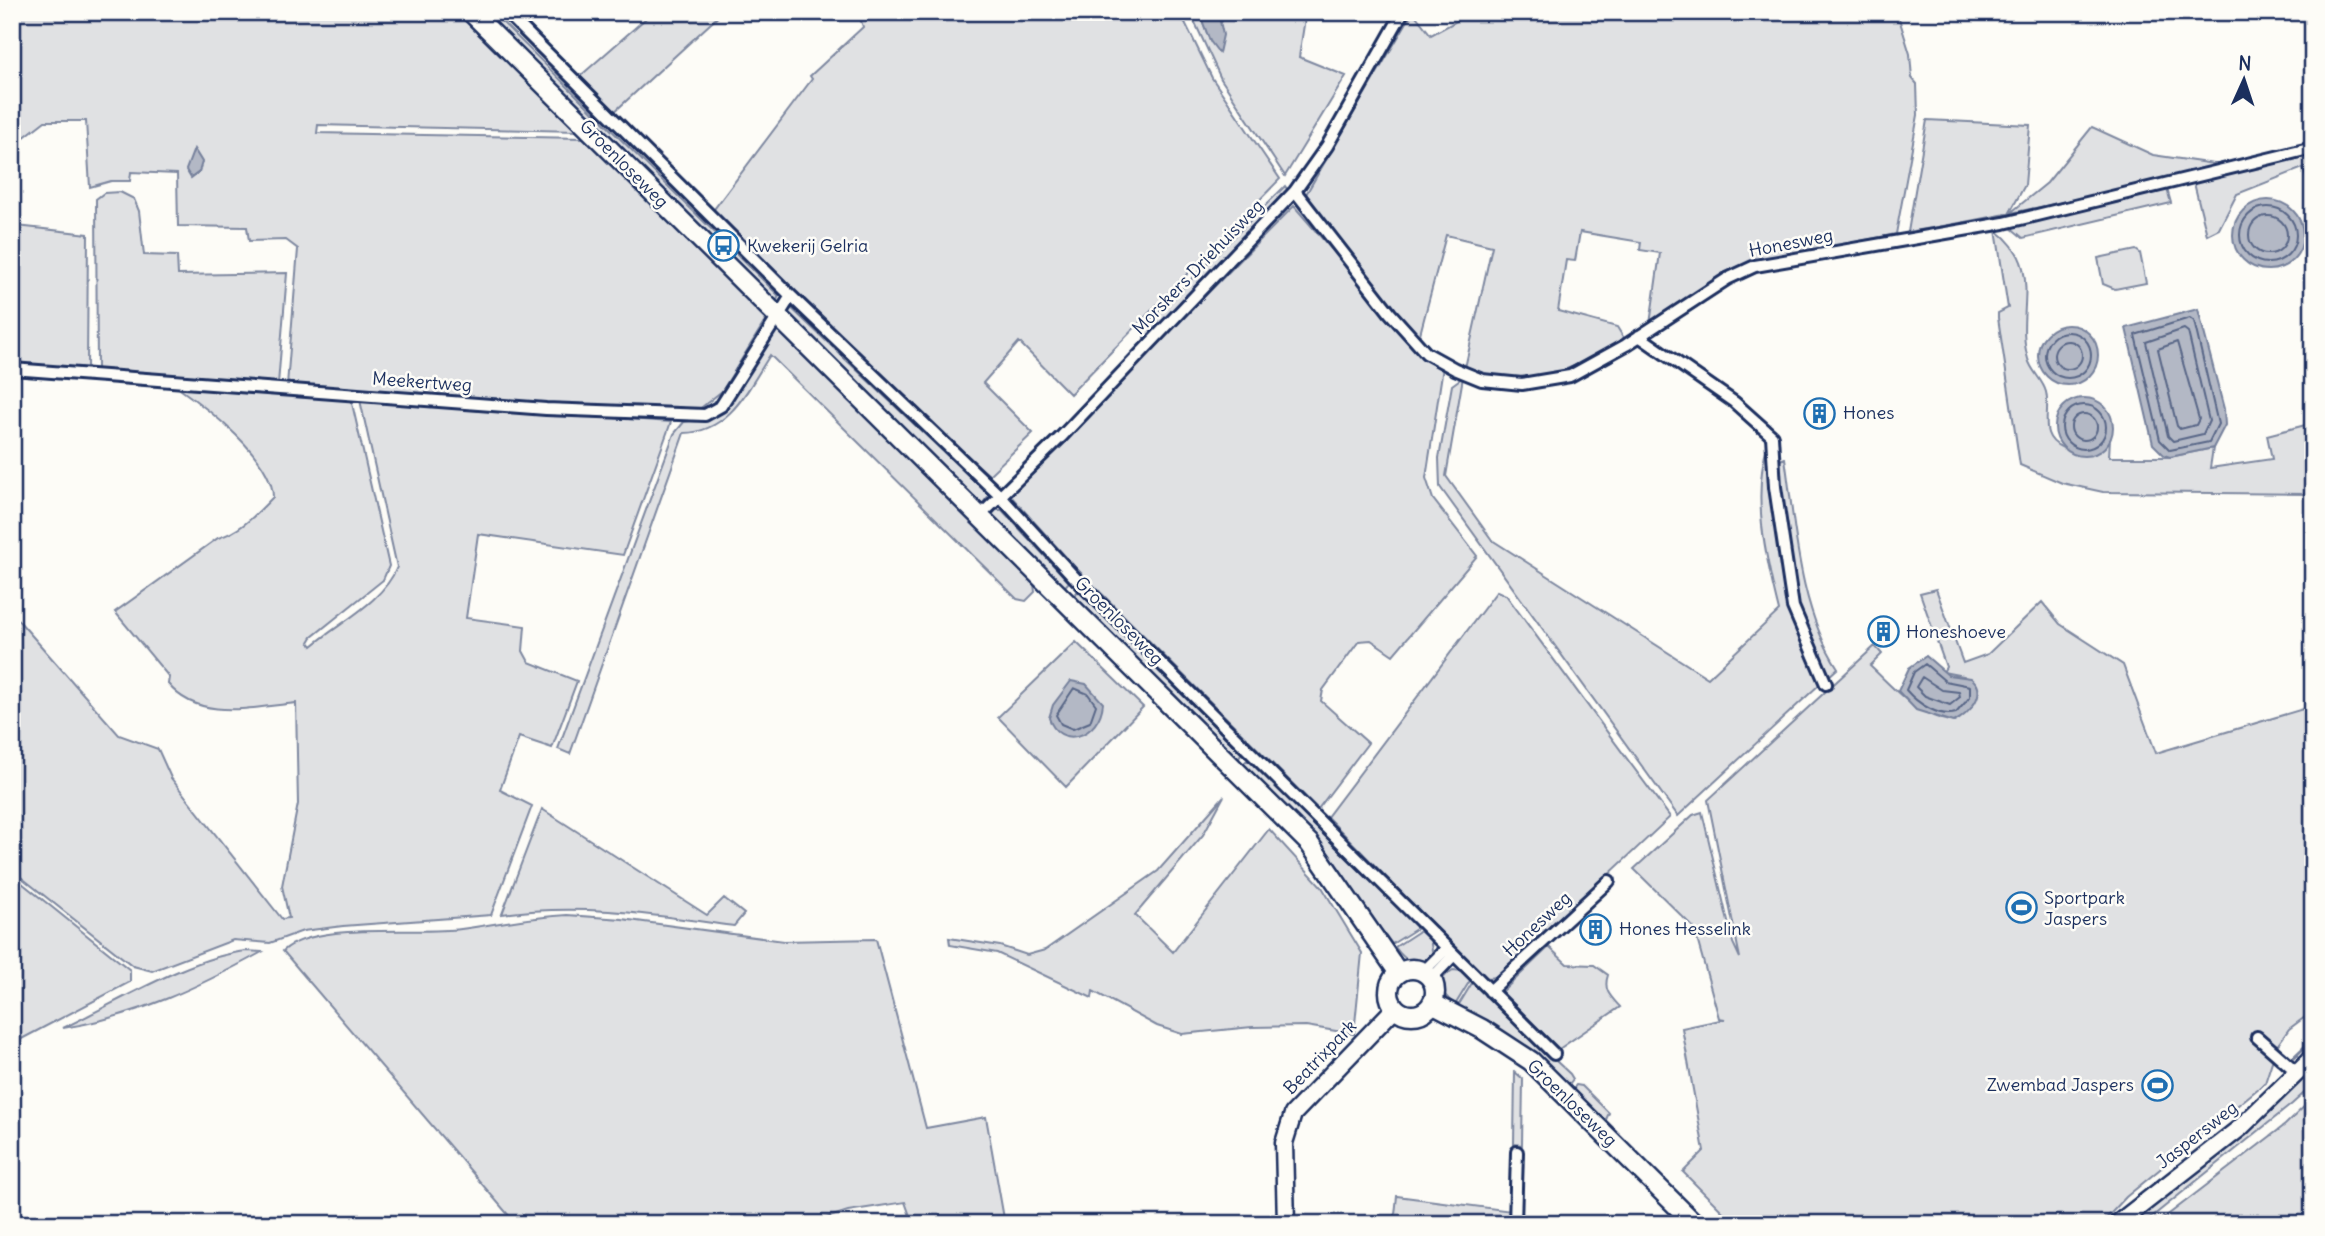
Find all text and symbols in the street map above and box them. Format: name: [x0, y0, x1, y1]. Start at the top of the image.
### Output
north arrow: [2210, 46, 2280, 116]
text: N: [2238, 51, 2252, 75]
street label: Groenloseweg: [575, 114, 674, 213]
street label: Morskers Driehuisweg: [1127, 194, 1268, 339]
street label: Honesweg: [1747, 223, 1835, 262]
bus stop icon: Kwekerij Gelria: [707, 229, 741, 263]
place label: Kwekerij Gelria: [747, 234, 868, 257]
street label: Meekertweg: [371, 367, 473, 396]
building icon: Hones: [1803, 396, 1837, 430]
place label: Hones: [1843, 401, 1894, 424]
street label: Groenloseweg: [1070, 571, 1169, 670]
building icon: Honeshoeve: [1866, 615, 1900, 649]
place label: Honeshoeve: [1906, 620, 2006, 643]
street label: Honesweg: [1498, 886, 1576, 961]
place label: Sportpark Jaspers: [2044, 886, 2125, 930]
sports icon: Sportpark Jaspers: [2004, 891, 2038, 925]
building icon: Hones Hesselink: [1579, 912, 1613, 946]
place label: Hones Hesselink: [1619, 917, 1751, 940]
street label: Beatrixpark: [1278, 1014, 1361, 1099]
street label: Groenloseweg: [1523, 1054, 1622, 1151]
sports icon: Zwembad Jaspers: [2140, 1068, 2174, 1102]
place label: Zwembad Jaspers: [1987, 1073, 2134, 1096]
street label: Jaspersweg: [2151, 1096, 2242, 1174]

